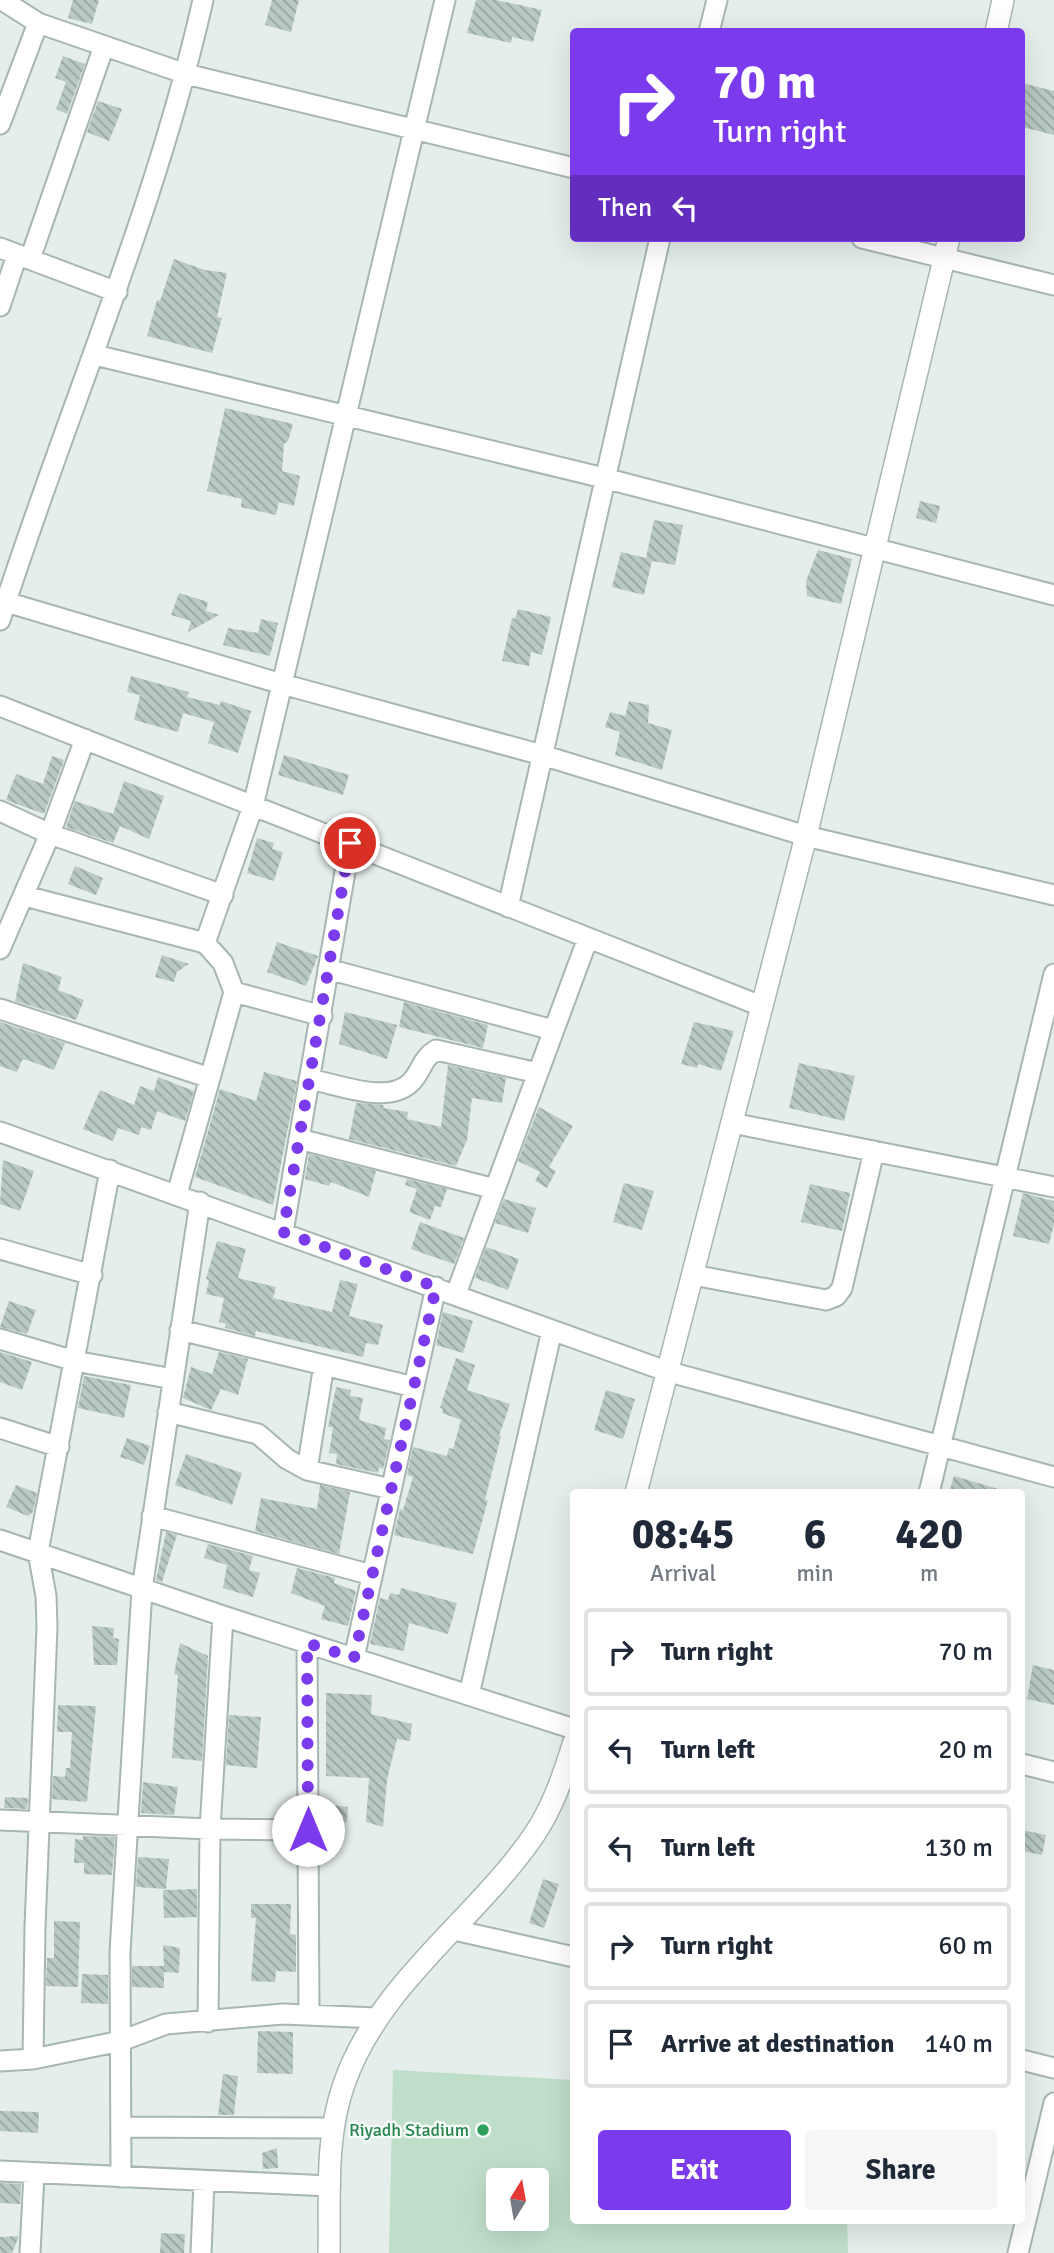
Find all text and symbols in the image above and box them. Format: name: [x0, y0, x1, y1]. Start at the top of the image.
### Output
text: 70 m: [713, 52, 816, 112]
icon: right: [598, 56, 689, 147]
text: Turn right: [713, 112, 846, 151]
icon: left: [666, 189, 704, 227]
text: Then: [598, 192, 652, 224]
pin: [320, 813, 380, 873]
icon: arrive: [331, 824, 369, 862]
text: 08:45: [632, 1509, 735, 1560]
text: 6: [804, 1509, 826, 1560]
text: 420: [895, 1509, 963, 1560]
text: Arrival: [650, 1559, 716, 1588]
text: min: [796, 1559, 834, 1588]
text: m: [920, 1559, 938, 1588]
icon: right: [602, 1633, 640, 1671]
text: Turn right: [661, 1636, 773, 1668]
text: 70 m: [938, 1636, 993, 1668]
icon: left: [602, 1731, 640, 1769]
text: Turn left: [661, 1734, 755, 1766]
text: 20 m: [938, 1734, 993, 1766]
position arrow: [271, 1793, 345, 1867]
icon: left: [602, 1829, 640, 1867]
text: Turn left: [661, 1832, 755, 1864]
text: 130 m: [924, 1832, 993, 1864]
icon: right: [602, 1927, 640, 1965]
text: Turn right: [661, 1930, 773, 1962]
text: 60 m: [938, 1930, 993, 1962]
icon: arrive: [602, 2025, 640, 2063]
text: Arrive at destination: [661, 2028, 894, 2060]
text: 140 m: [924, 2028, 993, 2060]
place label: Riyadh Stadium: [349, 2119, 469, 2141]
marker: Riyadh Stadium: [475, 2122, 491, 2138]
button: Exit: [598, 2130, 791, 2210]
button: Share: [805, 2130, 997, 2210]
north arrow: [486, 2168, 550, 2231]
map controls: [486, 2168, 549, 2231]

